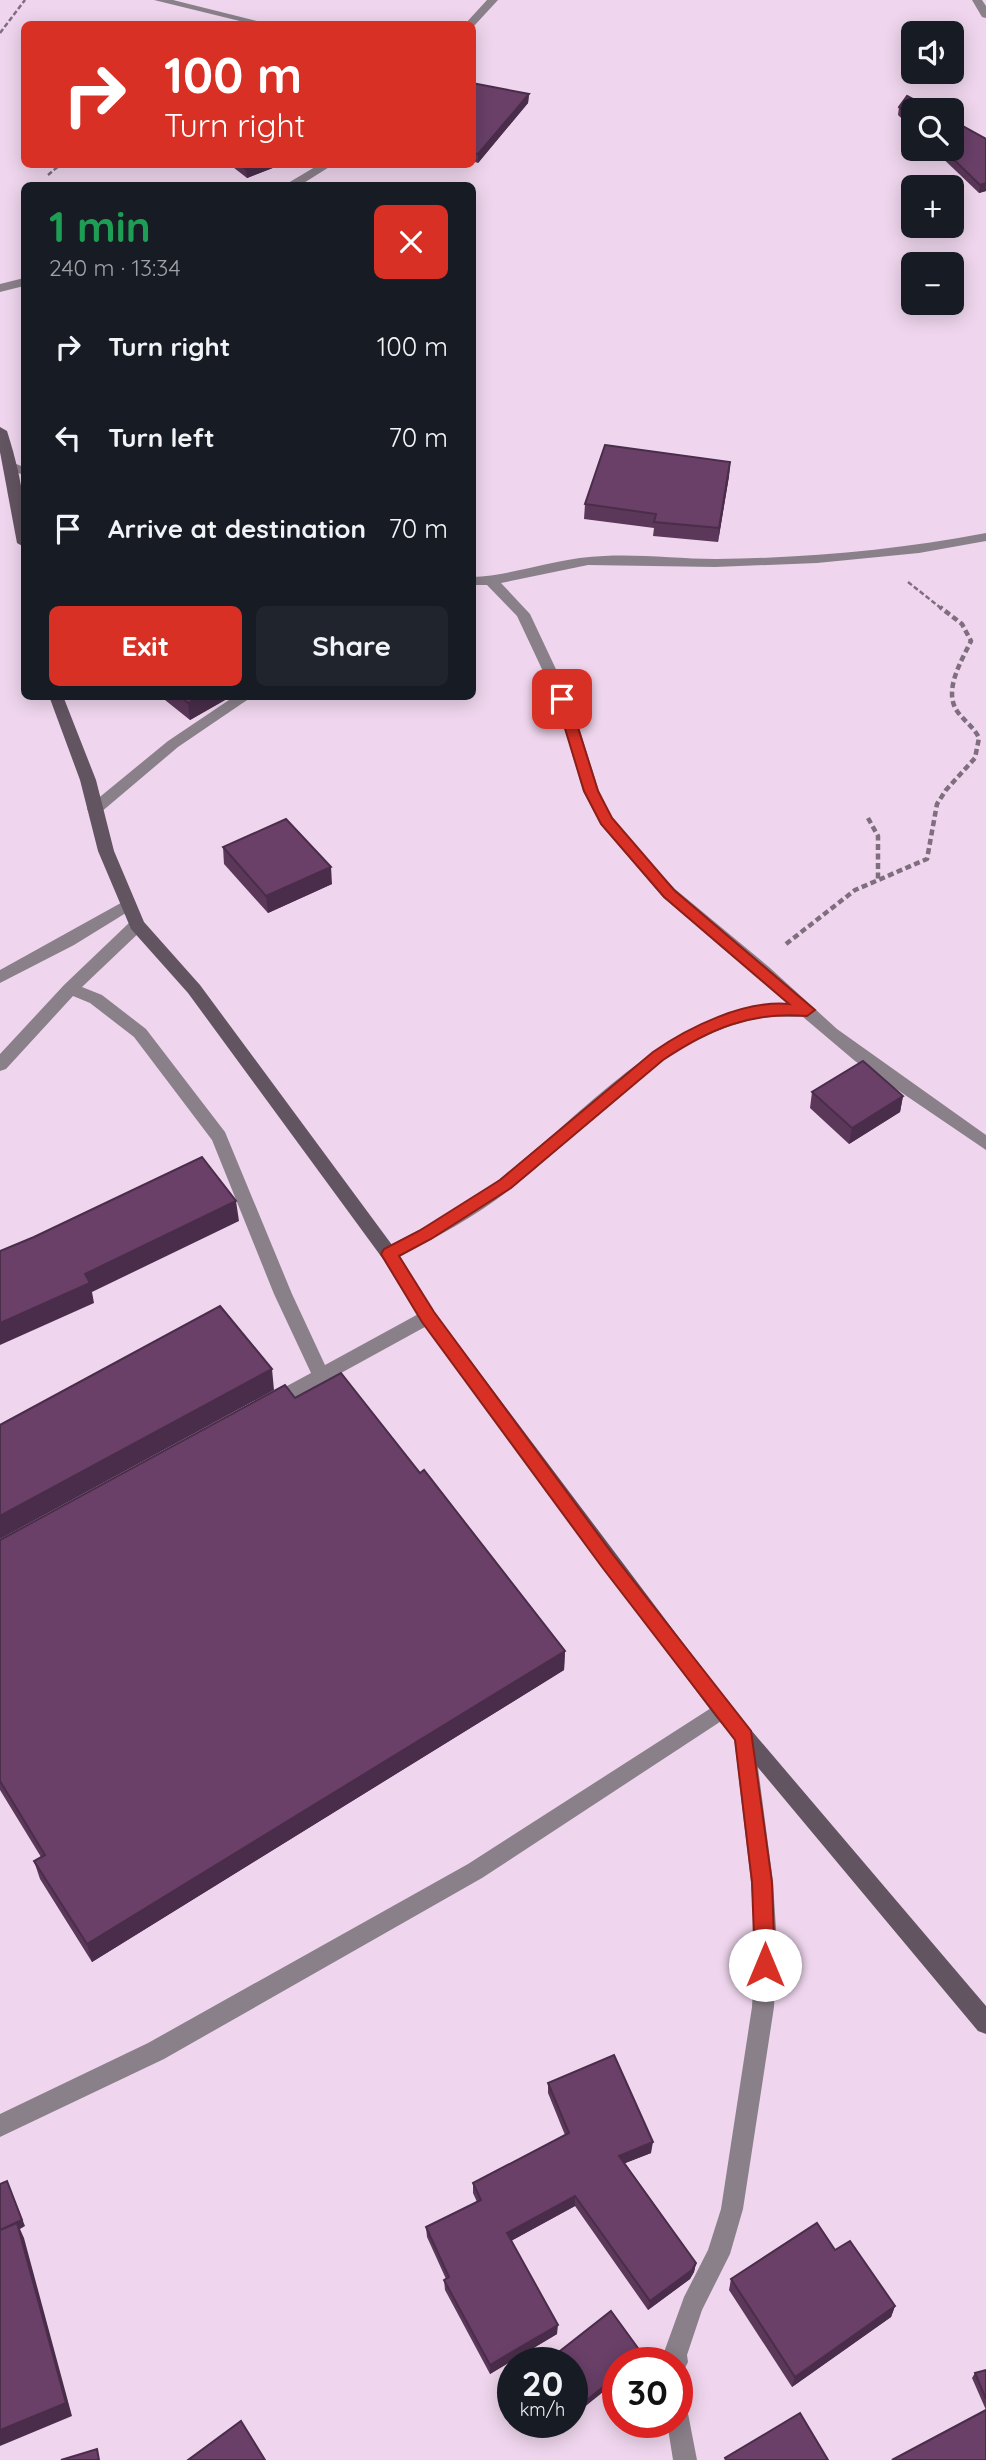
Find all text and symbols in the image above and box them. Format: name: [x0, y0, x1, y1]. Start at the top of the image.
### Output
map controls: [901, 21, 964, 315]
button: sound: [901, 21, 964, 84]
text: 100 m: [164, 44, 302, 105]
icon: right: [49, 49, 140, 140]
button: search: [901, 98, 964, 161]
text: Turn right: [164, 105, 305, 145]
button: +: [901, 175, 964, 238]
text: 1 min: [49, 200, 151, 253]
button: close: [374, 205, 448, 279]
button: −: [901, 252, 964, 315]
text: 240 m · 13:34: [49, 253, 181, 282]
icon: right: [49, 328, 87, 366]
text: Turn right: [108, 330, 230, 363]
text: 100 m: [377, 330, 448, 363]
icon: left: [49, 419, 87, 457]
text: Turn left: [108, 421, 215, 454]
text: 70 m: [388, 421, 448, 454]
icon: arrive: [49, 510, 87, 548]
text: Arrive at destination: [108, 512, 366, 545]
text: 70 m: [388, 512, 448, 545]
button: Exit: [49, 606, 242, 686]
button: Share: [256, 606, 448, 686]
pin: [532, 669, 592, 729]
icon: arrive: [543, 680, 581, 718]
position arrow: [728, 1928, 802, 2002]
speed limit sign: 30: [602, 2347, 693, 2438]
text: 20: [522, 2361, 563, 2405]
text: km/h: [520, 2398, 565, 2421]

